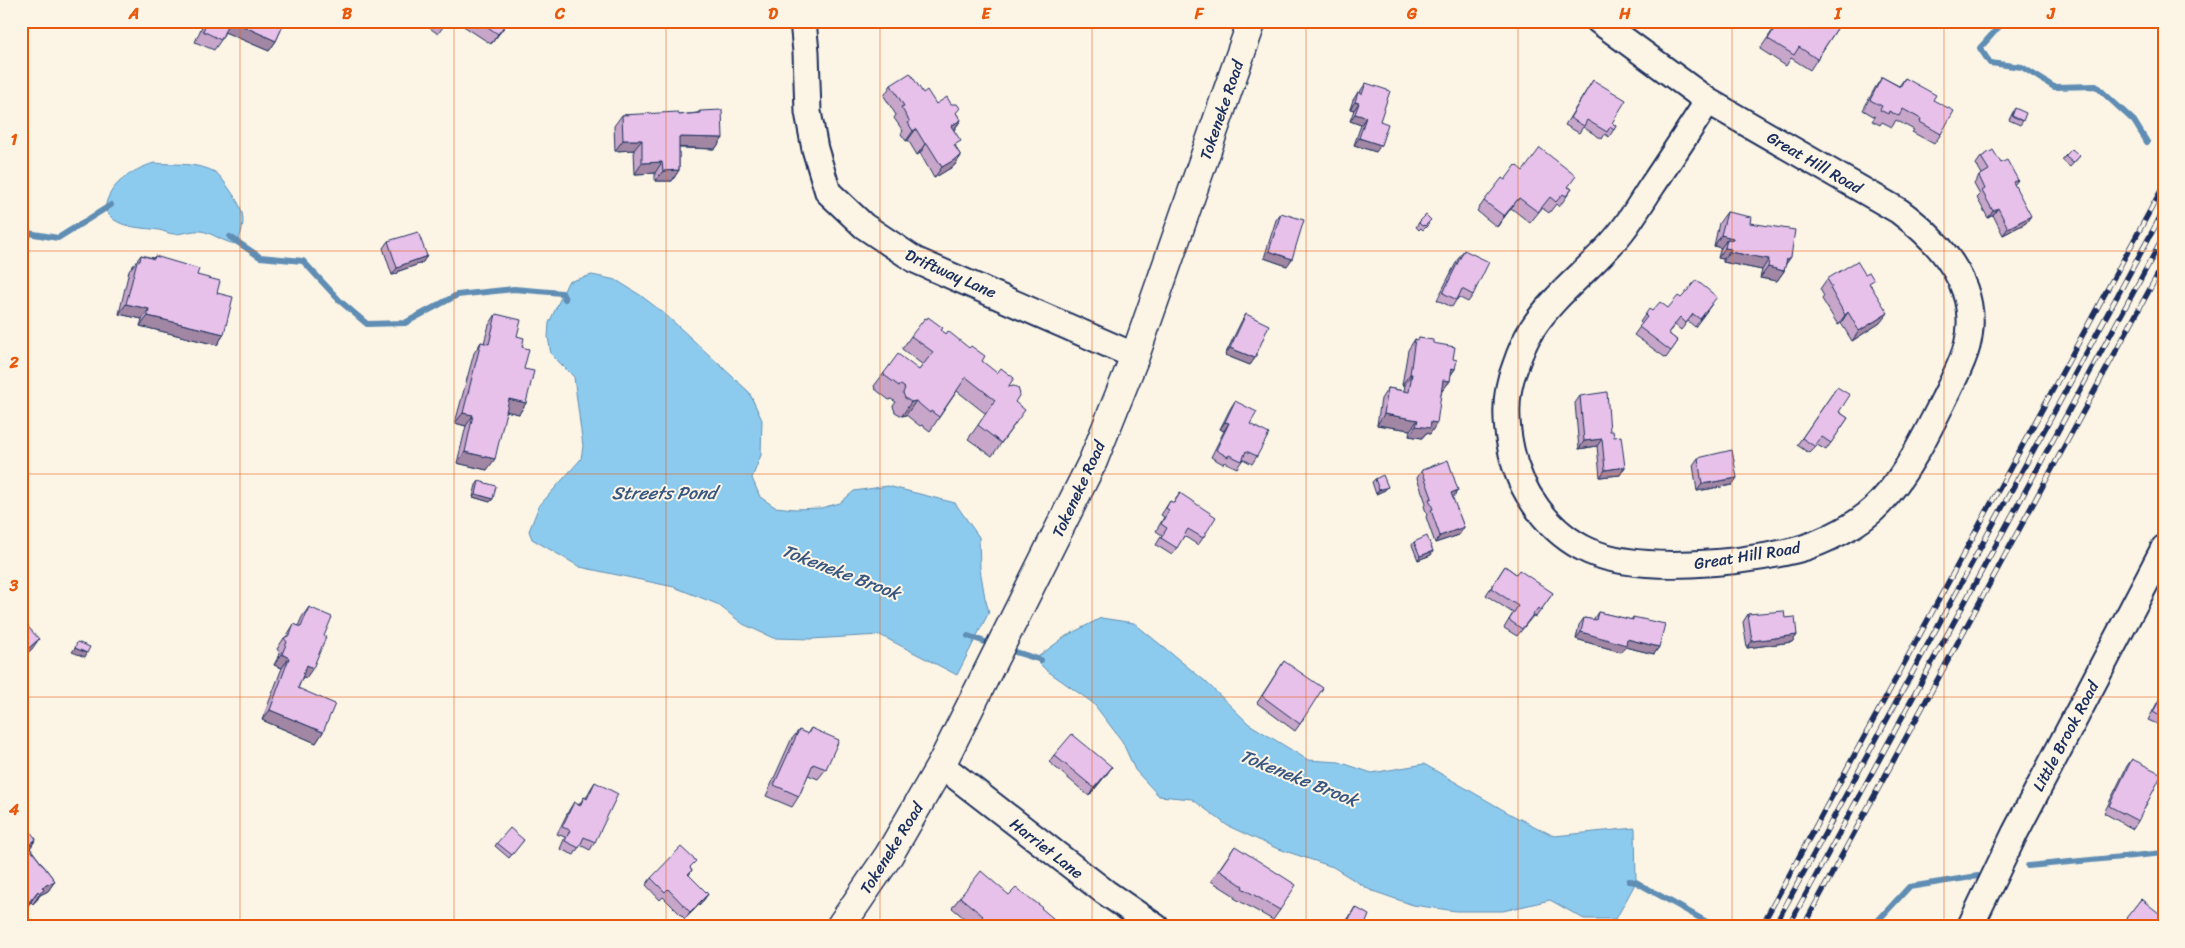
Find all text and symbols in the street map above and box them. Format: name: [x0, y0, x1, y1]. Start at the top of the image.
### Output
text: A: [128, 0, 139, 28]
text: B: [342, 0, 353, 28]
text: C: [554, 0, 566, 28]
text: D: [768, 0, 778, 28]
text: E: [982, 0, 992, 28]
text: F: [1194, 0, 1205, 28]
text: G: [1406, 0, 1418, 28]
text: H: [1618, 0, 1631, 28]
text: I: [1834, 0, 1843, 28]
text: J: [2046, 0, 2056, 28]
street label: Tokeneke Road: [1191, 55, 1253, 164]
street label: Great Hill Road: [1761, 123, 1870, 203]
text: 1: [11, 125, 18, 154]
street label: Driftway Lane: [900, 240, 1001, 307]
text: 2: [8, 348, 19, 377]
street label: Tokeneke Road: [1043, 435, 1114, 542]
water label: Streets Pond: [612, 477, 721, 509]
street label: Great Hill Road: [1692, 533, 1804, 578]
water label: Tokeneke Brook: [777, 535, 907, 610]
text: 3: [9, 571, 19, 600]
street label: Little Brook Road: [2024, 674, 2108, 797]
water label: Tokeneke Brook: [1235, 740, 1365, 817]
text: 4: [8, 795, 19, 824]
street label: Tokeneke Road: [852, 795, 932, 900]
street label: Harriet Lane: [1003, 810, 1090, 887]

